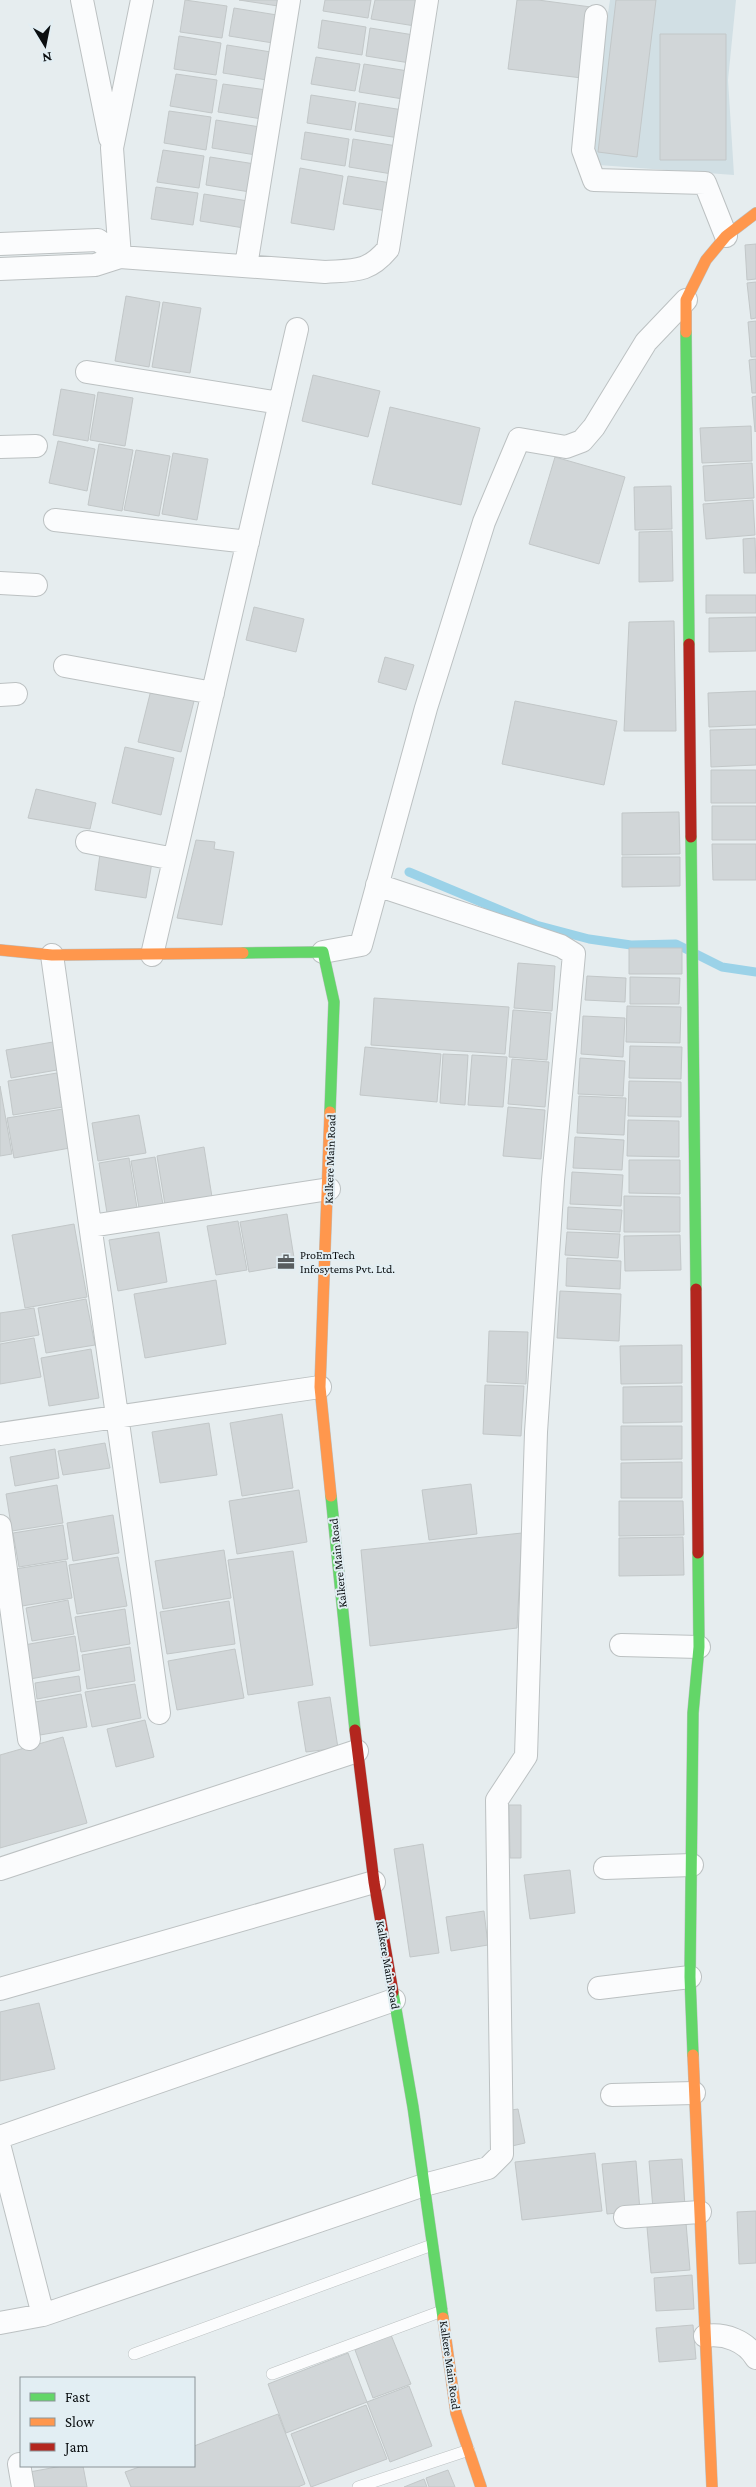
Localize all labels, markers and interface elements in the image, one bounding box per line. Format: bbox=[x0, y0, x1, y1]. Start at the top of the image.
north arrow bbox=[20, 20, 70, 70]
text: N bbox=[41, 49, 53, 67]
street label: Kalkere Main Road bbox=[321, 1113, 339, 1204]
place label: ProEmTech Infosytems Pvt. Ltd. bbox=[300, 1248, 395, 1276]
office icon: ProEmTech Infosytems Pvt. Ltd. bbox=[276, 1252, 296, 1272]
street label: Kalkere Main Road bbox=[326, 1517, 350, 1608]
street label: Kalkere Main Road bbox=[373, 1920, 403, 2011]
street label: Kalkere Main Road bbox=[437, 2320, 463, 2411]
legend bbox=[20, 2377, 195, 2467]
text: Fast bbox=[65, 2389, 91, 2405]
text: Slow bbox=[65, 2414, 95, 2430]
text: Jam bbox=[63, 2439, 88, 2456]

